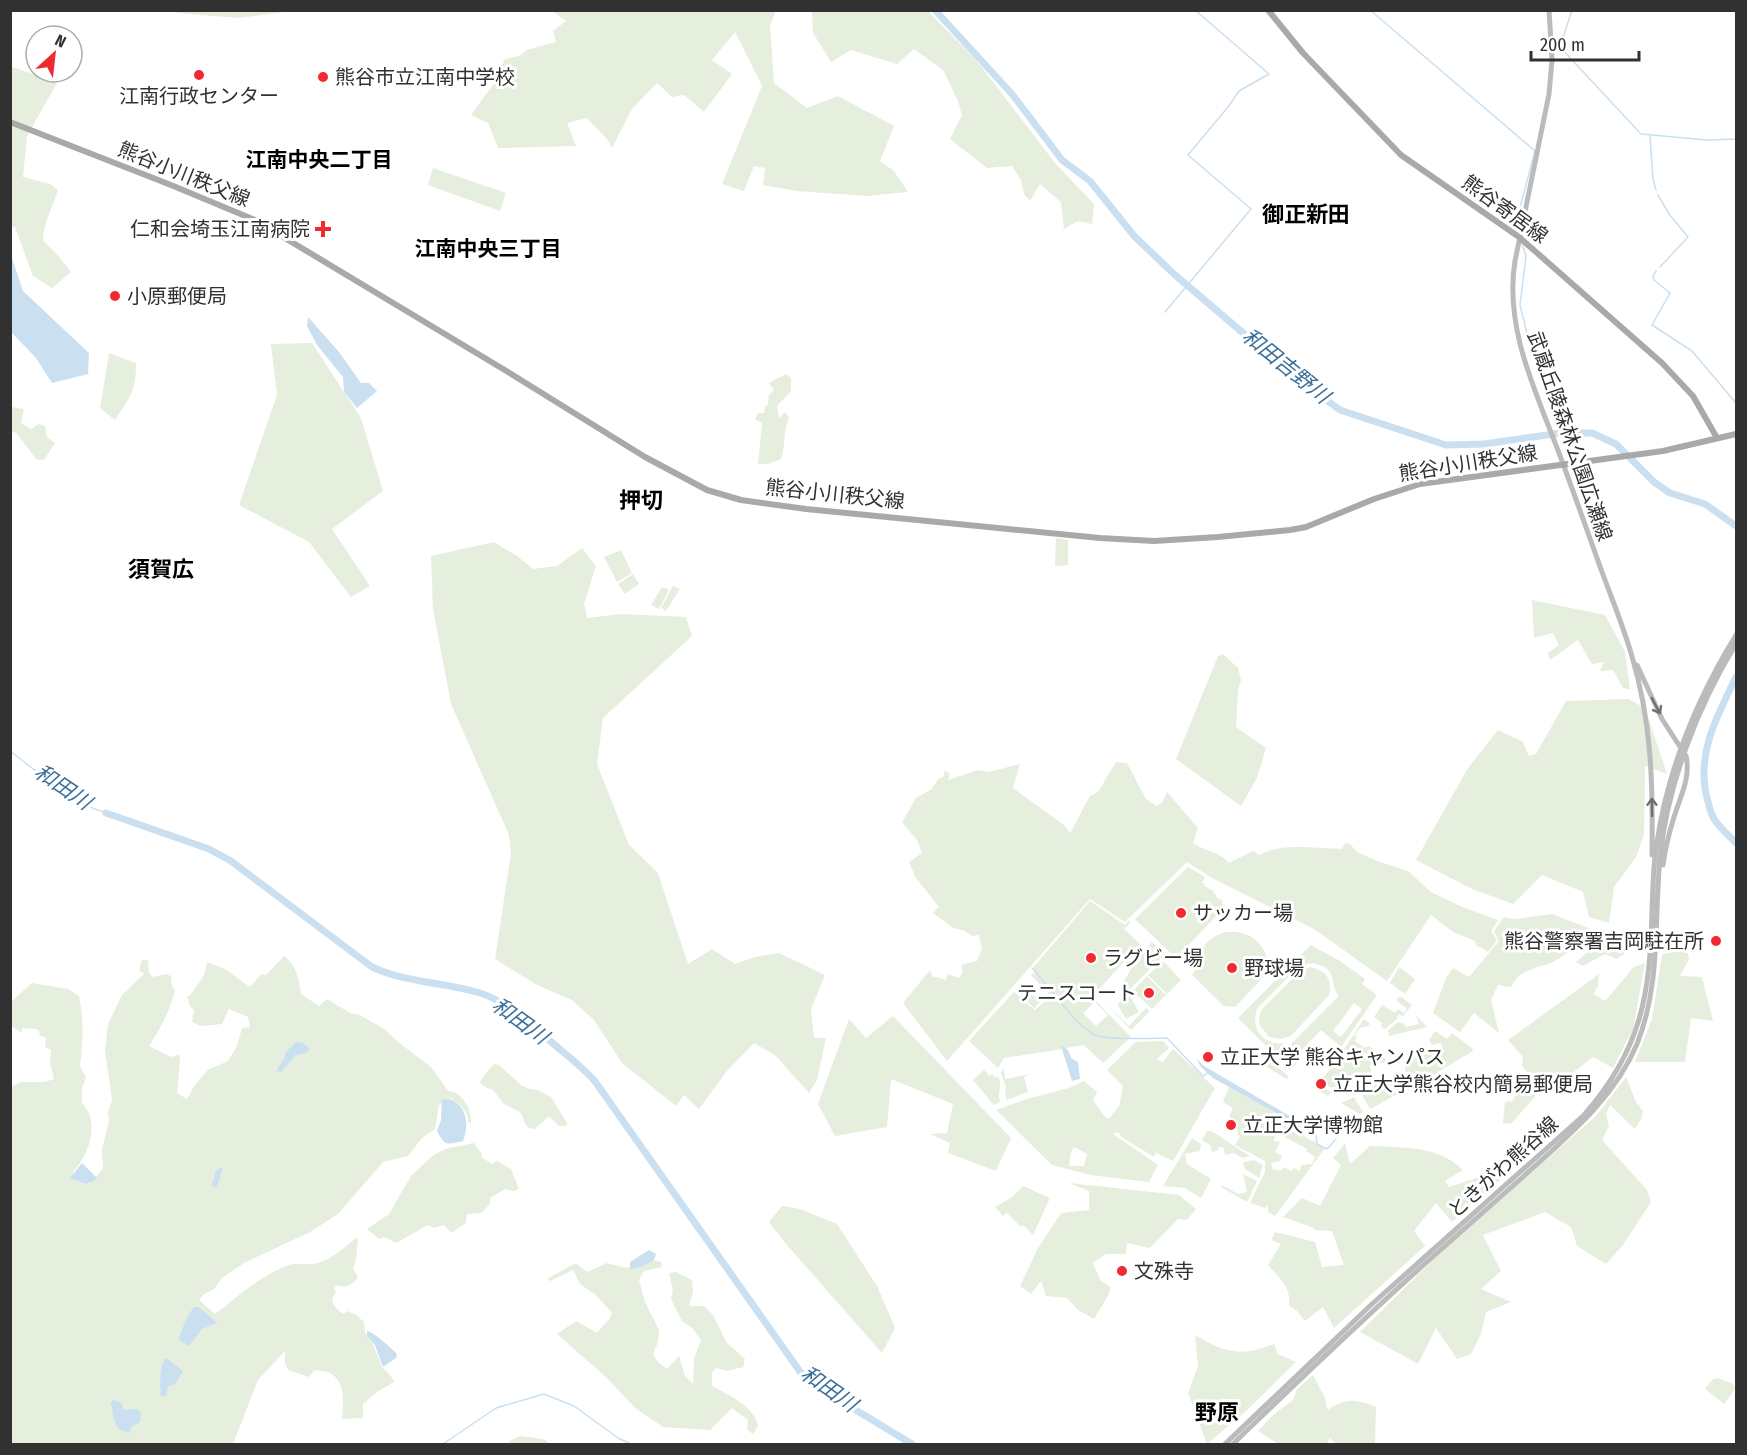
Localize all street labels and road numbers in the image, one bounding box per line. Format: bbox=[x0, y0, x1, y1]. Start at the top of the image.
street label: 熊谷小川秩父線 bbox=[115, 137, 253, 211]
street label: 熊谷寄居線 bbox=[1457, 170, 1553, 248]
street label: 武蔵丘陵森林公園広瀬線 bbox=[1523, 328, 1617, 544]
street label: 熊谷小川秩父線 bbox=[1397, 440, 1539, 486]
street label: 熊谷小川秩父線 bbox=[764, 475, 906, 513]
street label: ときがわ熊谷線 bbox=[1443, 1111, 1563, 1223]

